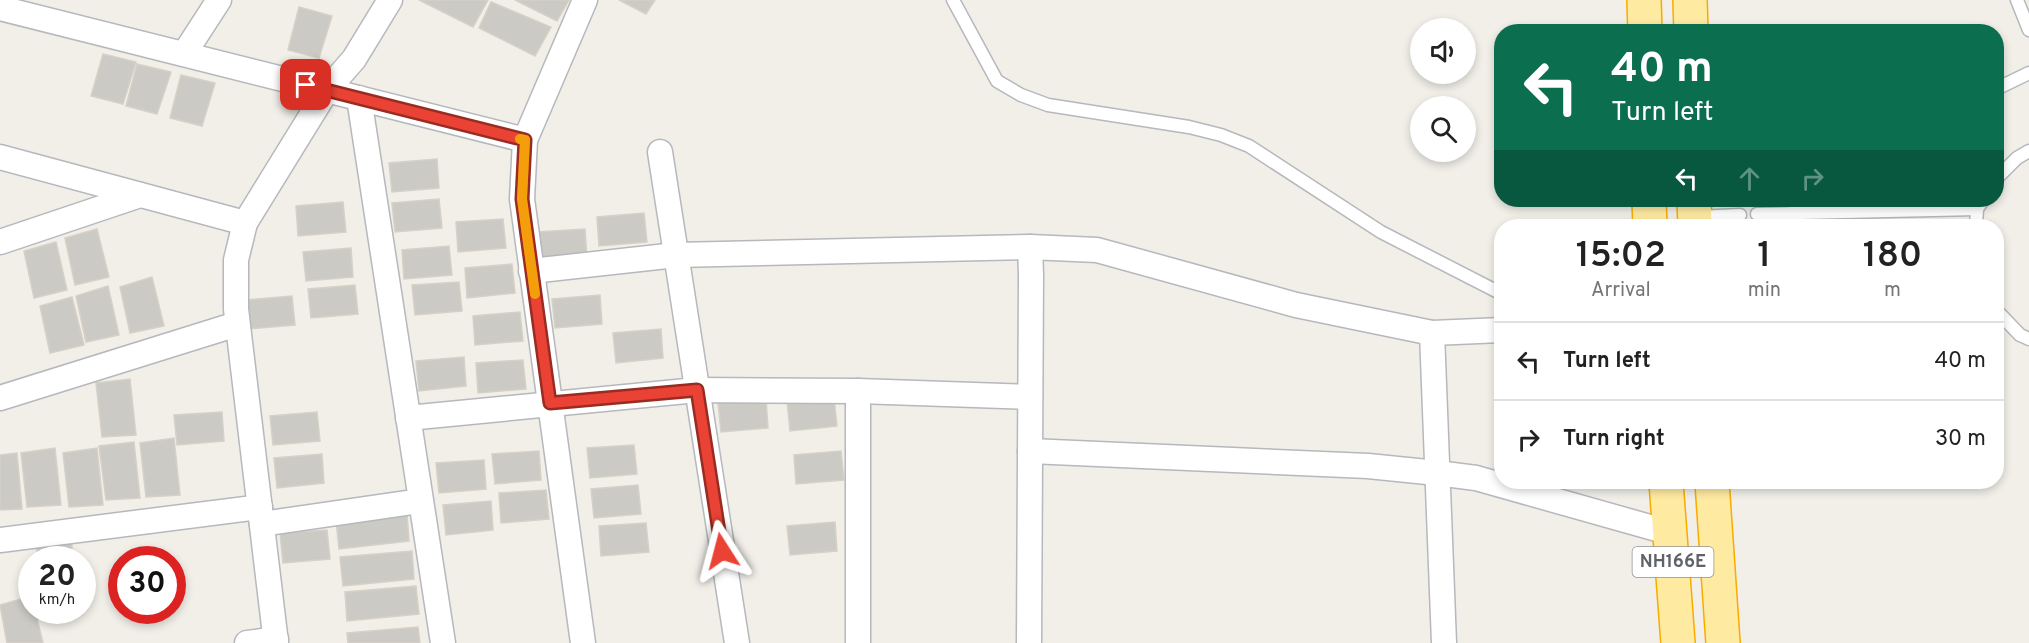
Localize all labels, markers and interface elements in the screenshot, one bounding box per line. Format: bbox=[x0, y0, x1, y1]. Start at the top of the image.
map controls bbox=[1410, 18, 1476, 162]
button: sound bbox=[1410, 18, 1476, 84]
text: 40 m bbox=[1611, 44, 1713, 97]
icon: left bbox=[1512, 48, 1590, 126]
pin bbox=[280, 59, 331, 110]
icon: arrive bbox=[289, 68, 322, 101]
button: search bbox=[1410, 96, 1476, 162]
text: Turn left bbox=[1611, 96, 1713, 130]
icon: left bbox=[1670, 162, 1703, 195]
icon: ahead bbox=[1733, 162, 1766, 195]
icon: right bbox=[1796, 162, 1829, 195]
text: 15:02 bbox=[1576, 234, 1666, 280]
text: 1 bbox=[1757, 234, 1771, 280]
text: 180 bbox=[1863, 234, 1922, 280]
text: Arrival bbox=[1591, 278, 1651, 304]
text: min bbox=[1748, 278, 1781, 304]
text: m bbox=[1884, 278, 1901, 304]
icon: left bbox=[1512, 345, 1545, 378]
text: Turn left bbox=[1563, 348, 1651, 375]
text: 40 m bbox=[1934, 348, 1986, 375]
icon: right bbox=[1512, 423, 1545, 456]
text: Turn right bbox=[1563, 426, 1665, 453]
text: 30 m bbox=[1935, 426, 1986, 453]
position arrow bbox=[690, 519, 754, 583]
speed limit sign: 30 bbox=[108, 546, 186, 624]
road number: NH166E bbox=[1632, 547, 1714, 577]
text: 20 bbox=[38, 559, 76, 596]
text: km/h bbox=[39, 591, 75, 610]

